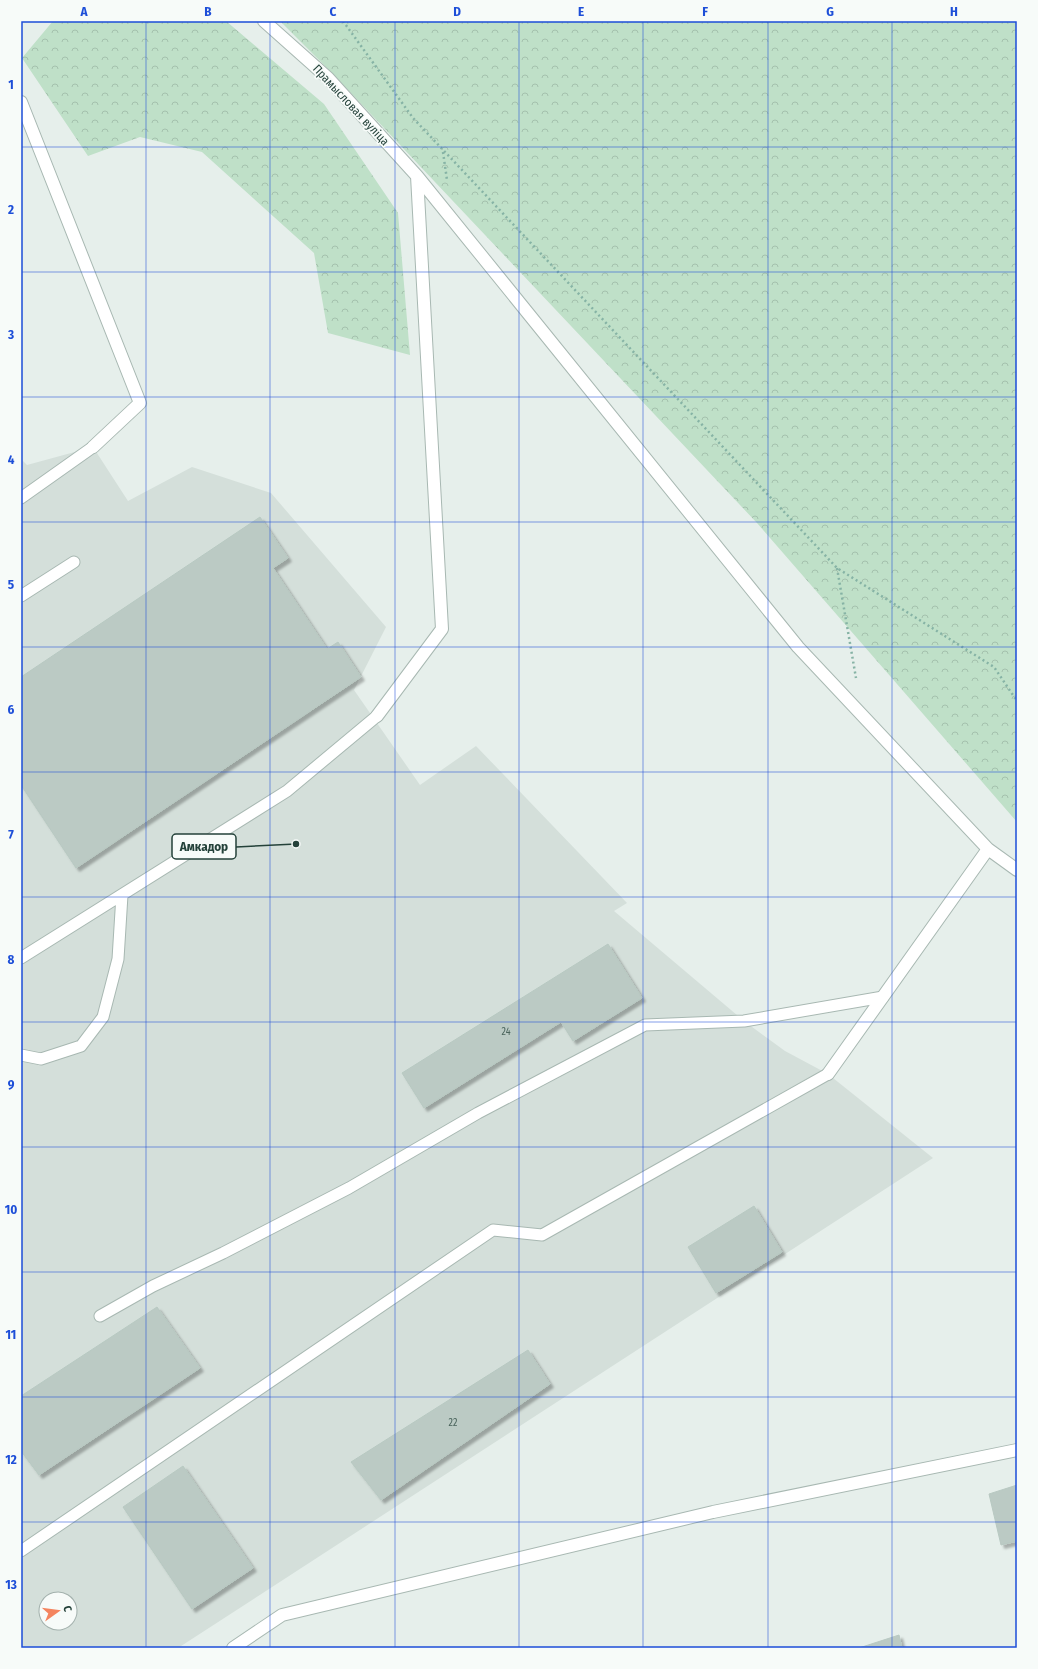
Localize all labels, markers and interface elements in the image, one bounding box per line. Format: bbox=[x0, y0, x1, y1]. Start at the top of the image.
text: A bbox=[79, 4, 88, 19]
text: B bbox=[204, 4, 212, 19]
text: C bbox=[330, 4, 337, 19]
text: D bbox=[453, 4, 461, 19]
text: E bbox=[578, 4, 584, 19]
text: F bbox=[702, 4, 708, 19]
text: G bbox=[826, 4, 834, 19]
text: H bbox=[950, 4, 958, 19]
street label: Прамысловая вуліца bbox=[310, 62, 392, 148]
text: 1 bbox=[8, 77, 14, 92]
text: 2 bbox=[7, 202, 14, 217]
text: 3 bbox=[7, 327, 14, 342]
text: 4 bbox=[8, 452, 15, 467]
text: 5 bbox=[8, 577, 14, 592]
text: 6 bbox=[8, 702, 15, 717]
text: 7 bbox=[8, 827, 14, 842]
callout: Амкадор bbox=[172, 834, 236, 859]
text: Амкадор bbox=[179, 839, 228, 854]
text: 8 bbox=[8, 952, 15, 967]
house number: 24 bbox=[501, 1026, 511, 1038]
text: 9 bbox=[8, 1077, 15, 1092]
text: 10 bbox=[5, 1202, 17, 1217]
text: 11 bbox=[6, 1327, 16, 1342]
house number: 22 bbox=[449, 1417, 458, 1429]
text: 12 bbox=[5, 1452, 17, 1467]
text: 13 bbox=[5, 1577, 17, 1592]
north arrow bbox=[38, 1591, 78, 1631]
text: С bbox=[60, 1604, 74, 1613]

